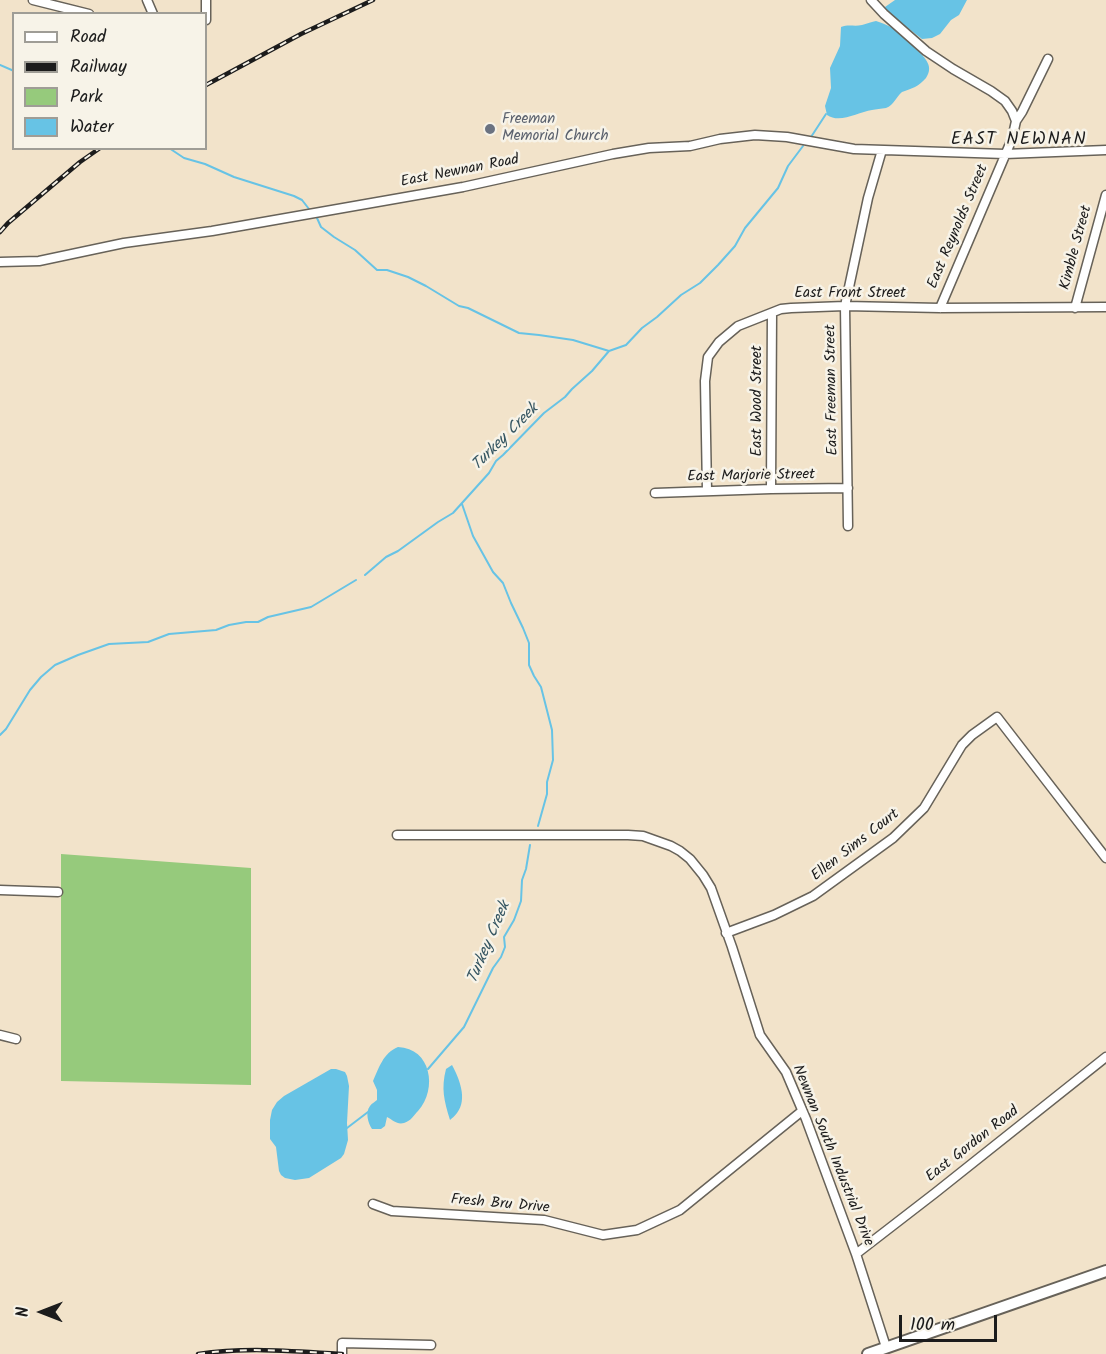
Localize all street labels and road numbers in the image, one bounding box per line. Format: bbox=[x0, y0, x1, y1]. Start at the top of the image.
street label: East Newnan Road bbox=[399, 152, 521, 192]
street label: East Reynolds Street bbox=[925, 162, 993, 292]
street label: Kimble Street bbox=[1057, 204, 1097, 292]
street label: East Front Street bbox=[794, 285, 906, 303]
street label: East Freeman Street bbox=[823, 324, 843, 456]
street label: East Wood Street bbox=[749, 346, 767, 456]
street label: East Marjorie Street bbox=[687, 467, 815, 487]
street label: Ellen Sims Court bbox=[808, 806, 904, 886]
street label: Newnan South Industrial Drive bbox=[787, 1063, 877, 1249]
street label: East Gordon Road bbox=[923, 1103, 1023, 1187]
street label: Fresh Bru Drive bbox=[450, 1192, 550, 1218]

